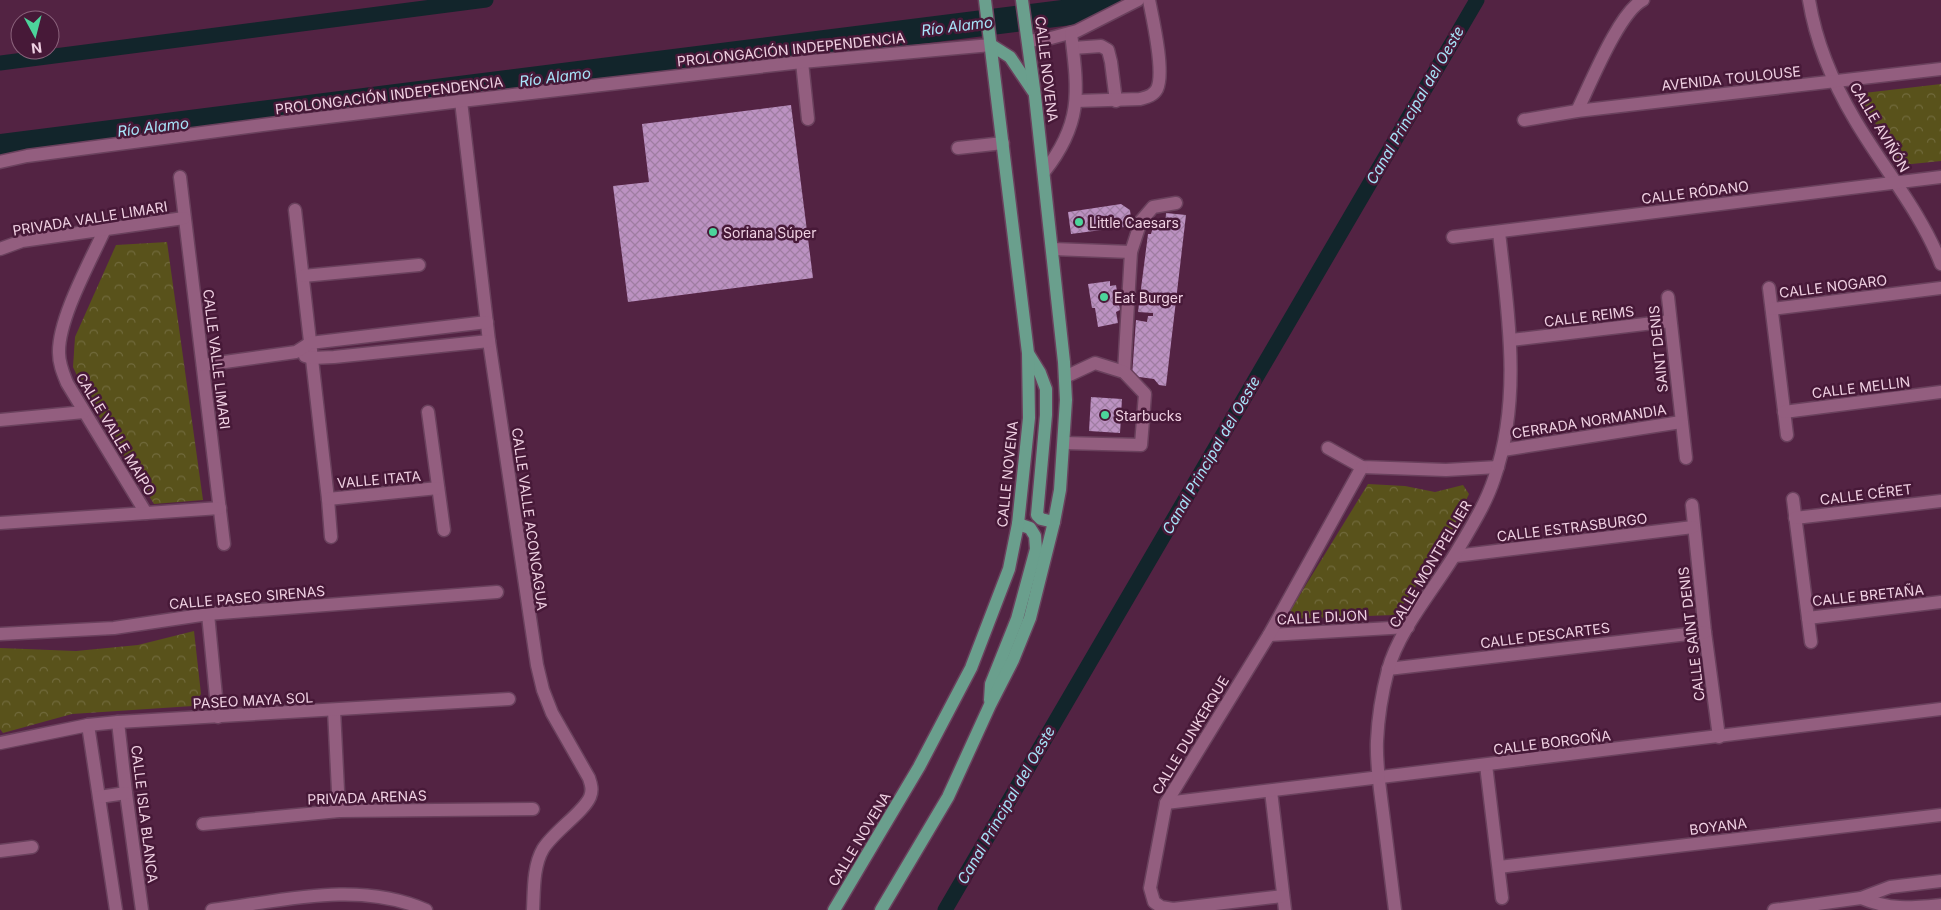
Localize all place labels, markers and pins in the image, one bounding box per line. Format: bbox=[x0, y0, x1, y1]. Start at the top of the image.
place label: Little Caesars bbox=[1089, 214, 1179, 231]
marker: Little Caesars bbox=[1073, 216, 1085, 228]
place label: Soriana Súper bbox=[723, 224, 816, 241]
marker: Soriana Súper bbox=[707, 226, 719, 238]
place label: Eat Burger bbox=[1114, 289, 1183, 306]
marker: Eat Burger bbox=[1098, 291, 1110, 303]
place label: Starbucks bbox=[1115, 407, 1182, 424]
marker: Starbucks bbox=[1099, 409, 1111, 421]

